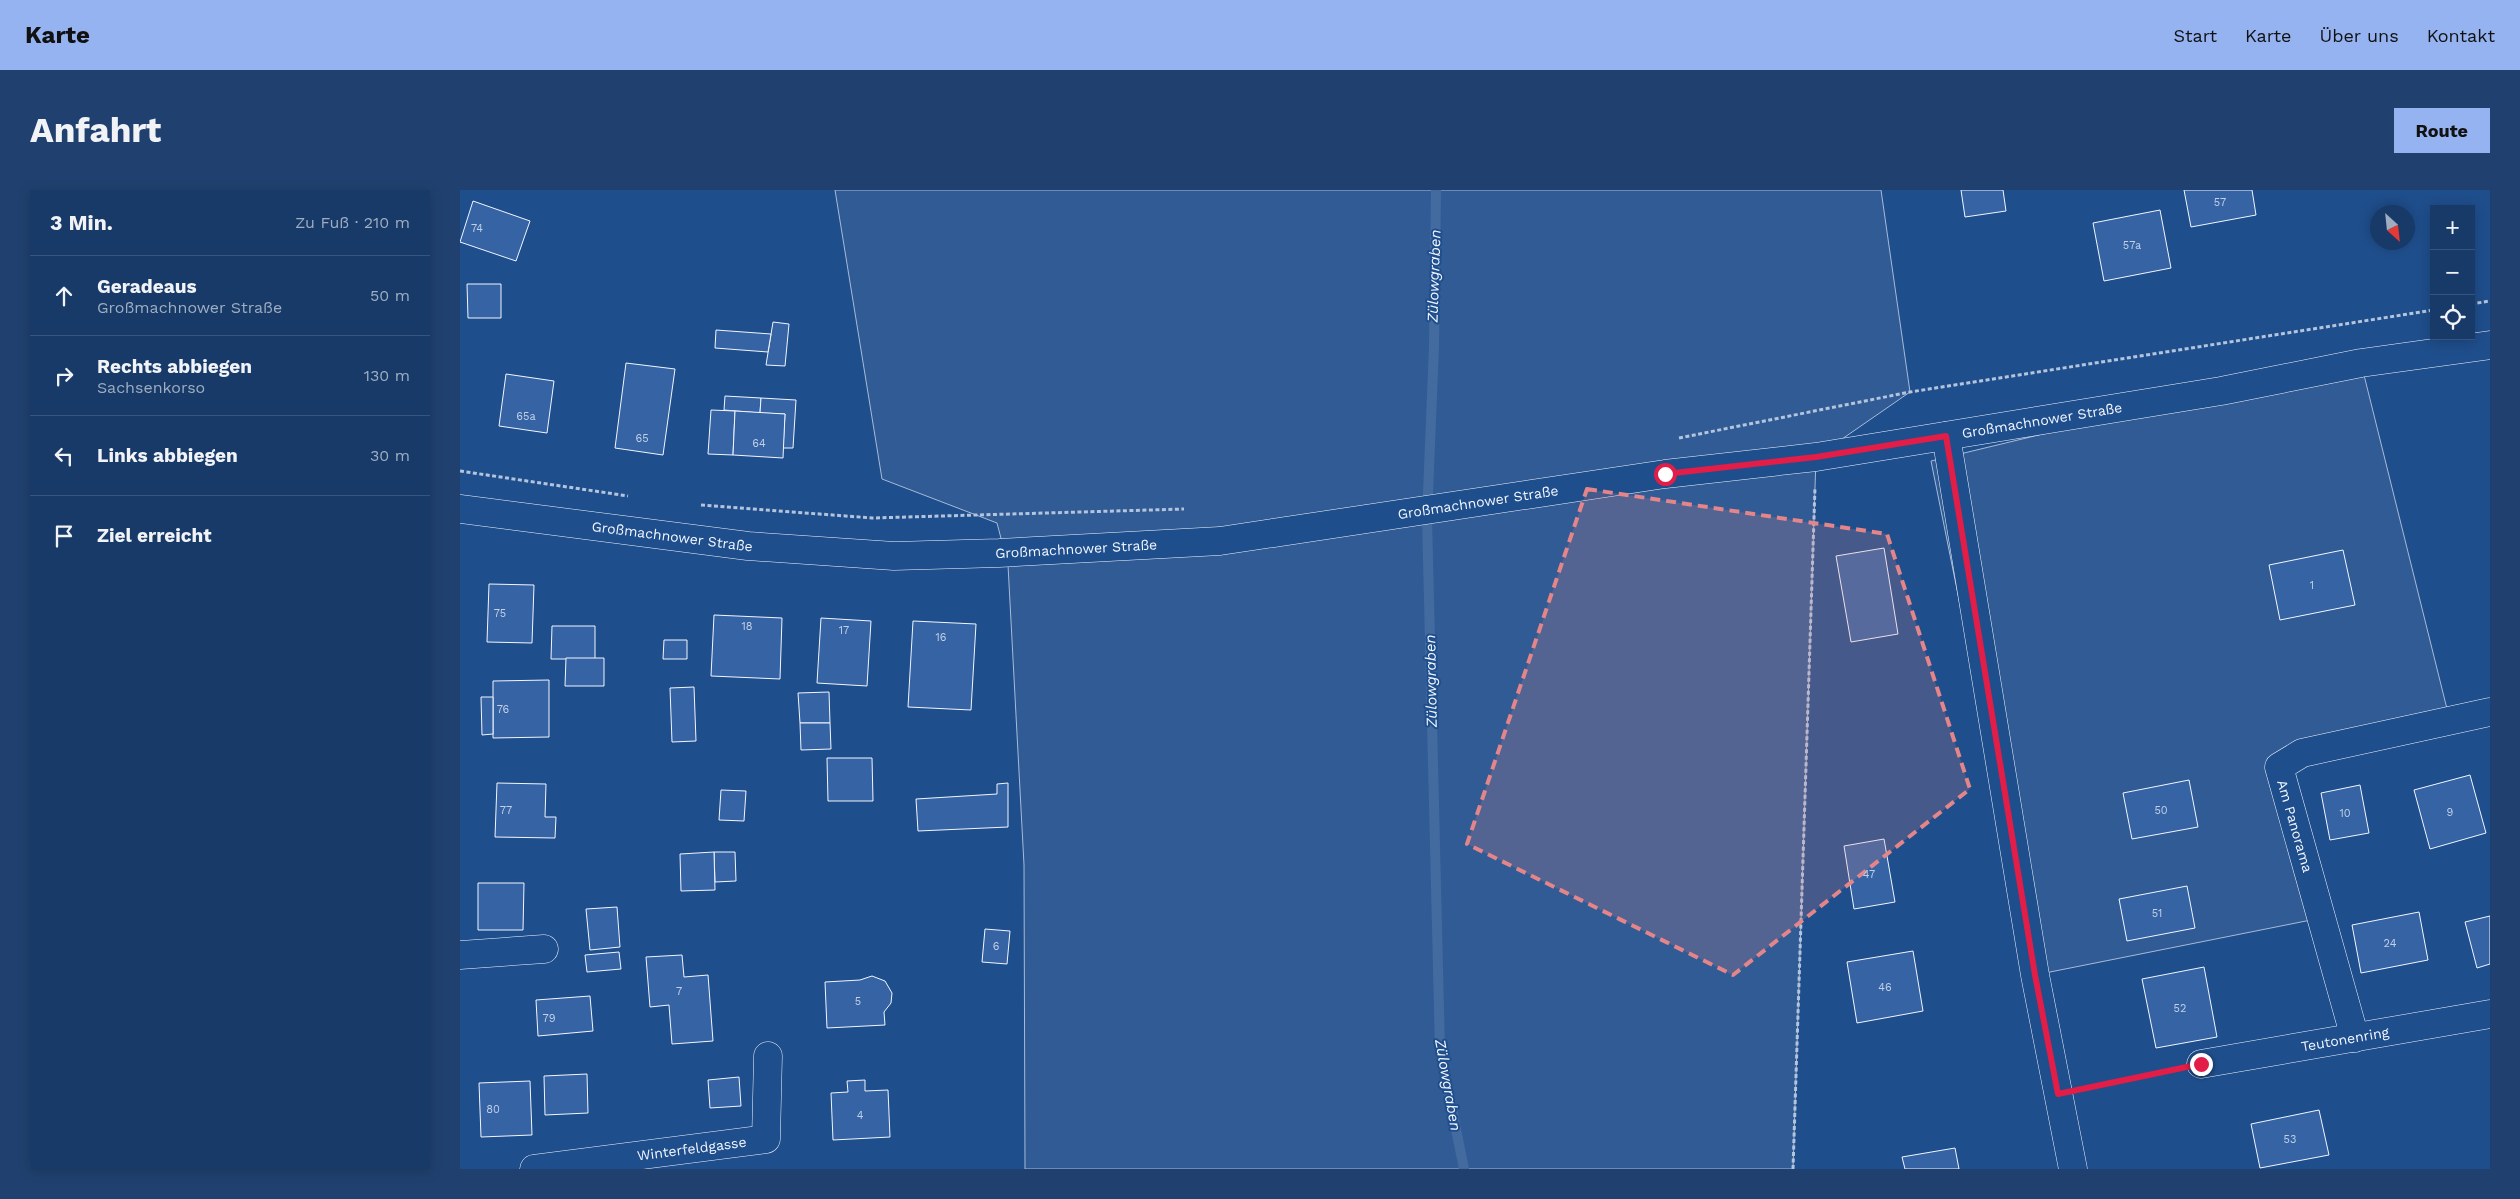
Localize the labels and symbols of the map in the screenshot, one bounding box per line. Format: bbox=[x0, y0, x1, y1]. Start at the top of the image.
house number: 57 bbox=[2214, 196, 2226, 209]
north arrow bbox=[2370, 205, 2415, 250]
house number: 74 bbox=[471, 222, 483, 235]
water label: Zülowgraben bbox=[1423, 229, 1445, 324]
house number: 57a bbox=[2123, 239, 2141, 252]
street label: Großmachnower Straße bbox=[1961, 399, 2123, 441]
house number: 65a bbox=[516, 410, 536, 423]
house number: 65 bbox=[635, 432, 649, 445]
house number: 64 bbox=[752, 437, 766, 450]
route start bbox=[1654, 463, 1677, 486]
street label: Großmachnower Straße bbox=[1397, 482, 1559, 522]
street label: Großmachnower Straße bbox=[591, 518, 753, 554]
street label: Großmachnower Straße bbox=[995, 536, 1158, 561]
house number: 1 bbox=[2310, 579, 2314, 592]
house number: 75 bbox=[494, 607, 506, 620]
house number: 18 bbox=[741, 620, 753, 633]
house number: 17 bbox=[839, 624, 849, 637]
house number: 16 bbox=[936, 631, 947, 644]
water label: Zülowgraben bbox=[1421, 634, 1441, 729]
house number: 76 bbox=[497, 703, 510, 716]
street label: Am Panorama bbox=[2274, 778, 2316, 874]
house number: 77 bbox=[500, 804, 512, 817]
house number: 50 bbox=[2154, 804, 2168, 817]
house number: 9 bbox=[2447, 806, 2454, 819]
house number: 10 bbox=[2339, 807, 2351, 820]
house number: 47 bbox=[1863, 868, 1875, 881]
house number: 51 bbox=[2152, 907, 2162, 920]
house number: 24 bbox=[2384, 937, 2397, 950]
house number: 6 bbox=[993, 940, 1000, 953]
house number: 46 bbox=[1878, 981, 1892, 994]
house number: 7 bbox=[676, 985, 682, 998]
house number: 5 bbox=[855, 995, 861, 1008]
house number: 52 bbox=[2174, 1002, 2186, 1015]
house number: 79 bbox=[543, 1012, 556, 1025]
street label: Teutonenring bbox=[2300, 1024, 2391, 1055]
water label: Zülowgraben bbox=[1431, 1037, 1465, 1132]
route end bbox=[2190, 1053, 2213, 1076]
house number: 80 bbox=[486, 1103, 500, 1116]
house number: 4 bbox=[857, 1109, 864, 1122]
house number: 53 bbox=[2284, 1133, 2296, 1146]
street label: Winterfeldgasse bbox=[636, 1134, 747, 1164]

